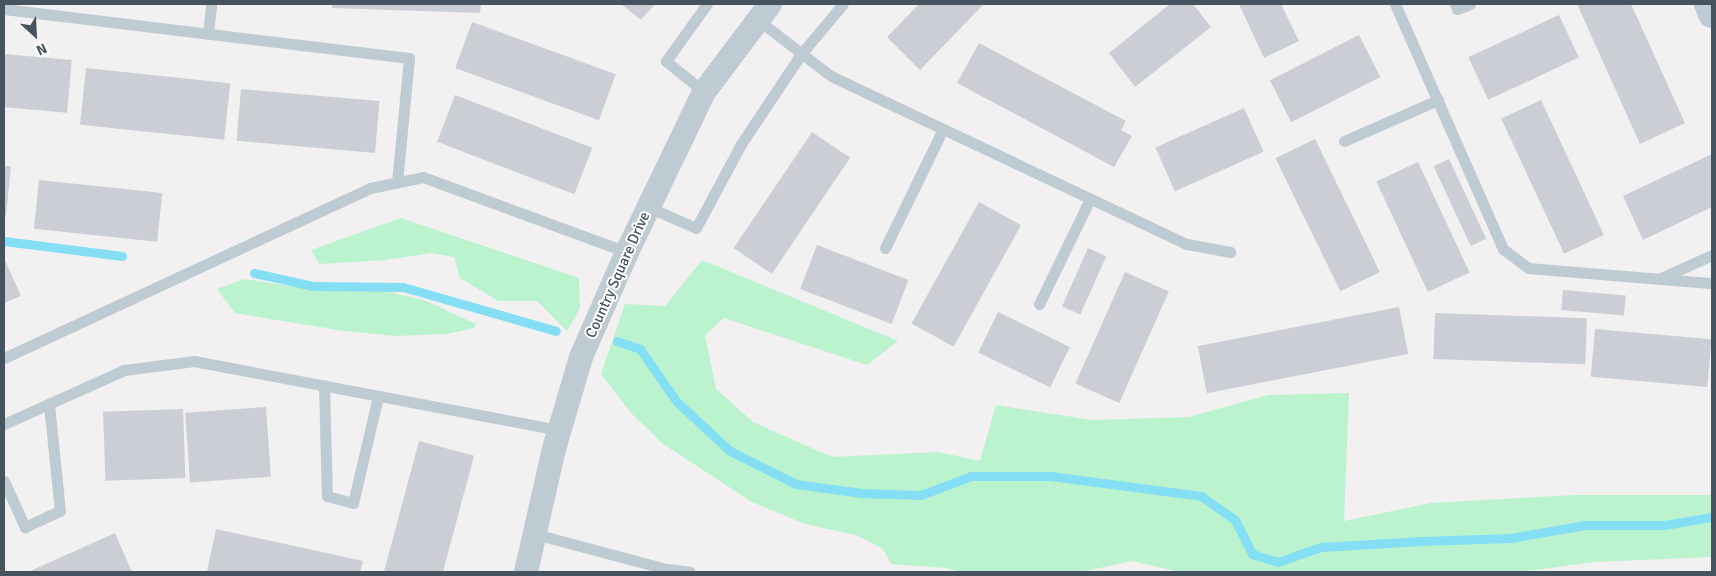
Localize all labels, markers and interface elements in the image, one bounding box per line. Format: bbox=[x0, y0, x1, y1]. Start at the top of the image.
north arrow bbox=[10, 10, 60, 60]
text: N bbox=[34, 39, 50, 59]
street label: Country Square Drive bbox=[582, 209, 654, 341]

